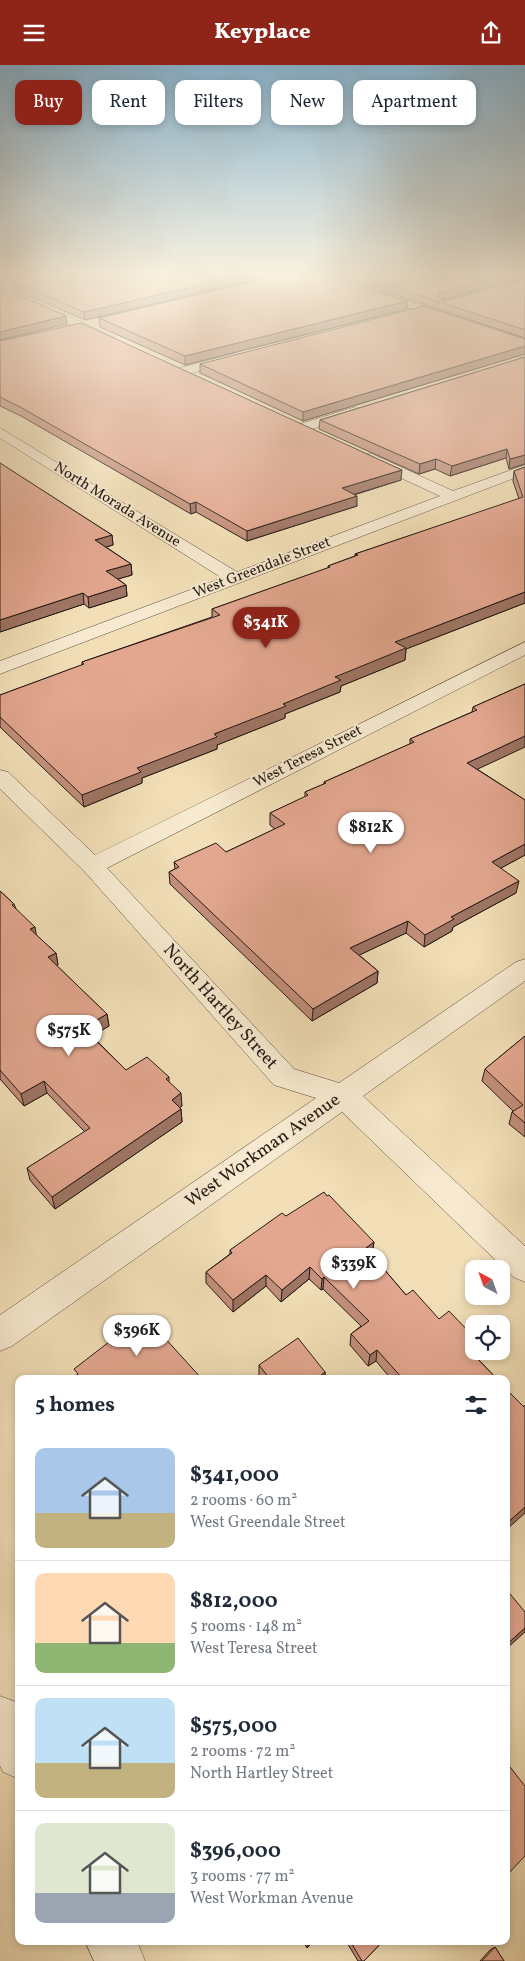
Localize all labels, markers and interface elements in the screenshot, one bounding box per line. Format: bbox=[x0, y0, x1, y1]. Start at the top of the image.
text: Keyplace bbox=[214, 17, 311, 48]
icon: menu bbox=[20, 19, 48, 47]
icon: share bbox=[477, 19, 505, 47]
chip: Buy bbox=[15, 80, 82, 125]
chip: Rent bbox=[92, 80, 165, 125]
chip: Filters bbox=[175, 80, 261, 125]
chip: New bbox=[271, 80, 343, 125]
chip: Apartment bbox=[353, 80, 476, 125]
street label: North Morada Avenue bbox=[50, 457, 184, 553]
street label: West Greendale Street bbox=[190, 532, 334, 604]
pin: $341K bbox=[231, 607, 301, 649]
text: $341K bbox=[244, 612, 288, 634]
street label: West Teresa Street bbox=[250, 720, 366, 794]
pin: $812K bbox=[336, 811, 406, 854]
text: $812K bbox=[349, 817, 393, 839]
street label: North Hartley Street bbox=[157, 939, 283, 1075]
pin: $575K bbox=[34, 1015, 104, 1057]
text: $575K bbox=[47, 1020, 91, 1042]
street label: West Workman Avenue bbox=[181, 1088, 345, 1214]
pin: $339K bbox=[319, 1247, 389, 1290]
text: $339K bbox=[331, 1253, 377, 1275]
north arrow bbox=[465, 1260, 510, 1305]
map controls bbox=[465, 1260, 510, 1360]
pin: $396K bbox=[102, 1315, 172, 1357]
button: locate bbox=[465, 1315, 510, 1360]
text: $396K bbox=[114, 1320, 160, 1342]
text: 5 homes bbox=[35, 1391, 115, 1420]
icon: filters bbox=[462, 1391, 490, 1419]
text: $341,000 bbox=[190, 1461, 279, 1490]
icon: home bbox=[75, 1468, 135, 1528]
text: 2 rooms · 60 m² bbox=[190, 1490, 297, 1512]
text: West Greendale Street bbox=[190, 1512, 346, 1534]
text: $812,000 bbox=[190, 1587, 278, 1616]
icon: home bbox=[75, 1593, 135, 1653]
text: 5 rooms · 148 m² bbox=[190, 1616, 302, 1638]
text: West Teresa Street bbox=[190, 1638, 318, 1660]
text: $575,000 bbox=[190, 1712, 277, 1741]
icon: home bbox=[75, 1718, 135, 1778]
text: 2 rooms · 72 m² bbox=[190, 1741, 295, 1763]
text: North Hartley Street bbox=[190, 1763, 333, 1785]
text: $396,000 bbox=[190, 1837, 281, 1866]
icon: home bbox=[75, 1843, 135, 1903]
text: 3 rooms · 77 m² bbox=[190, 1866, 294, 1888]
text: West Workman Avenue bbox=[190, 1888, 353, 1910]

